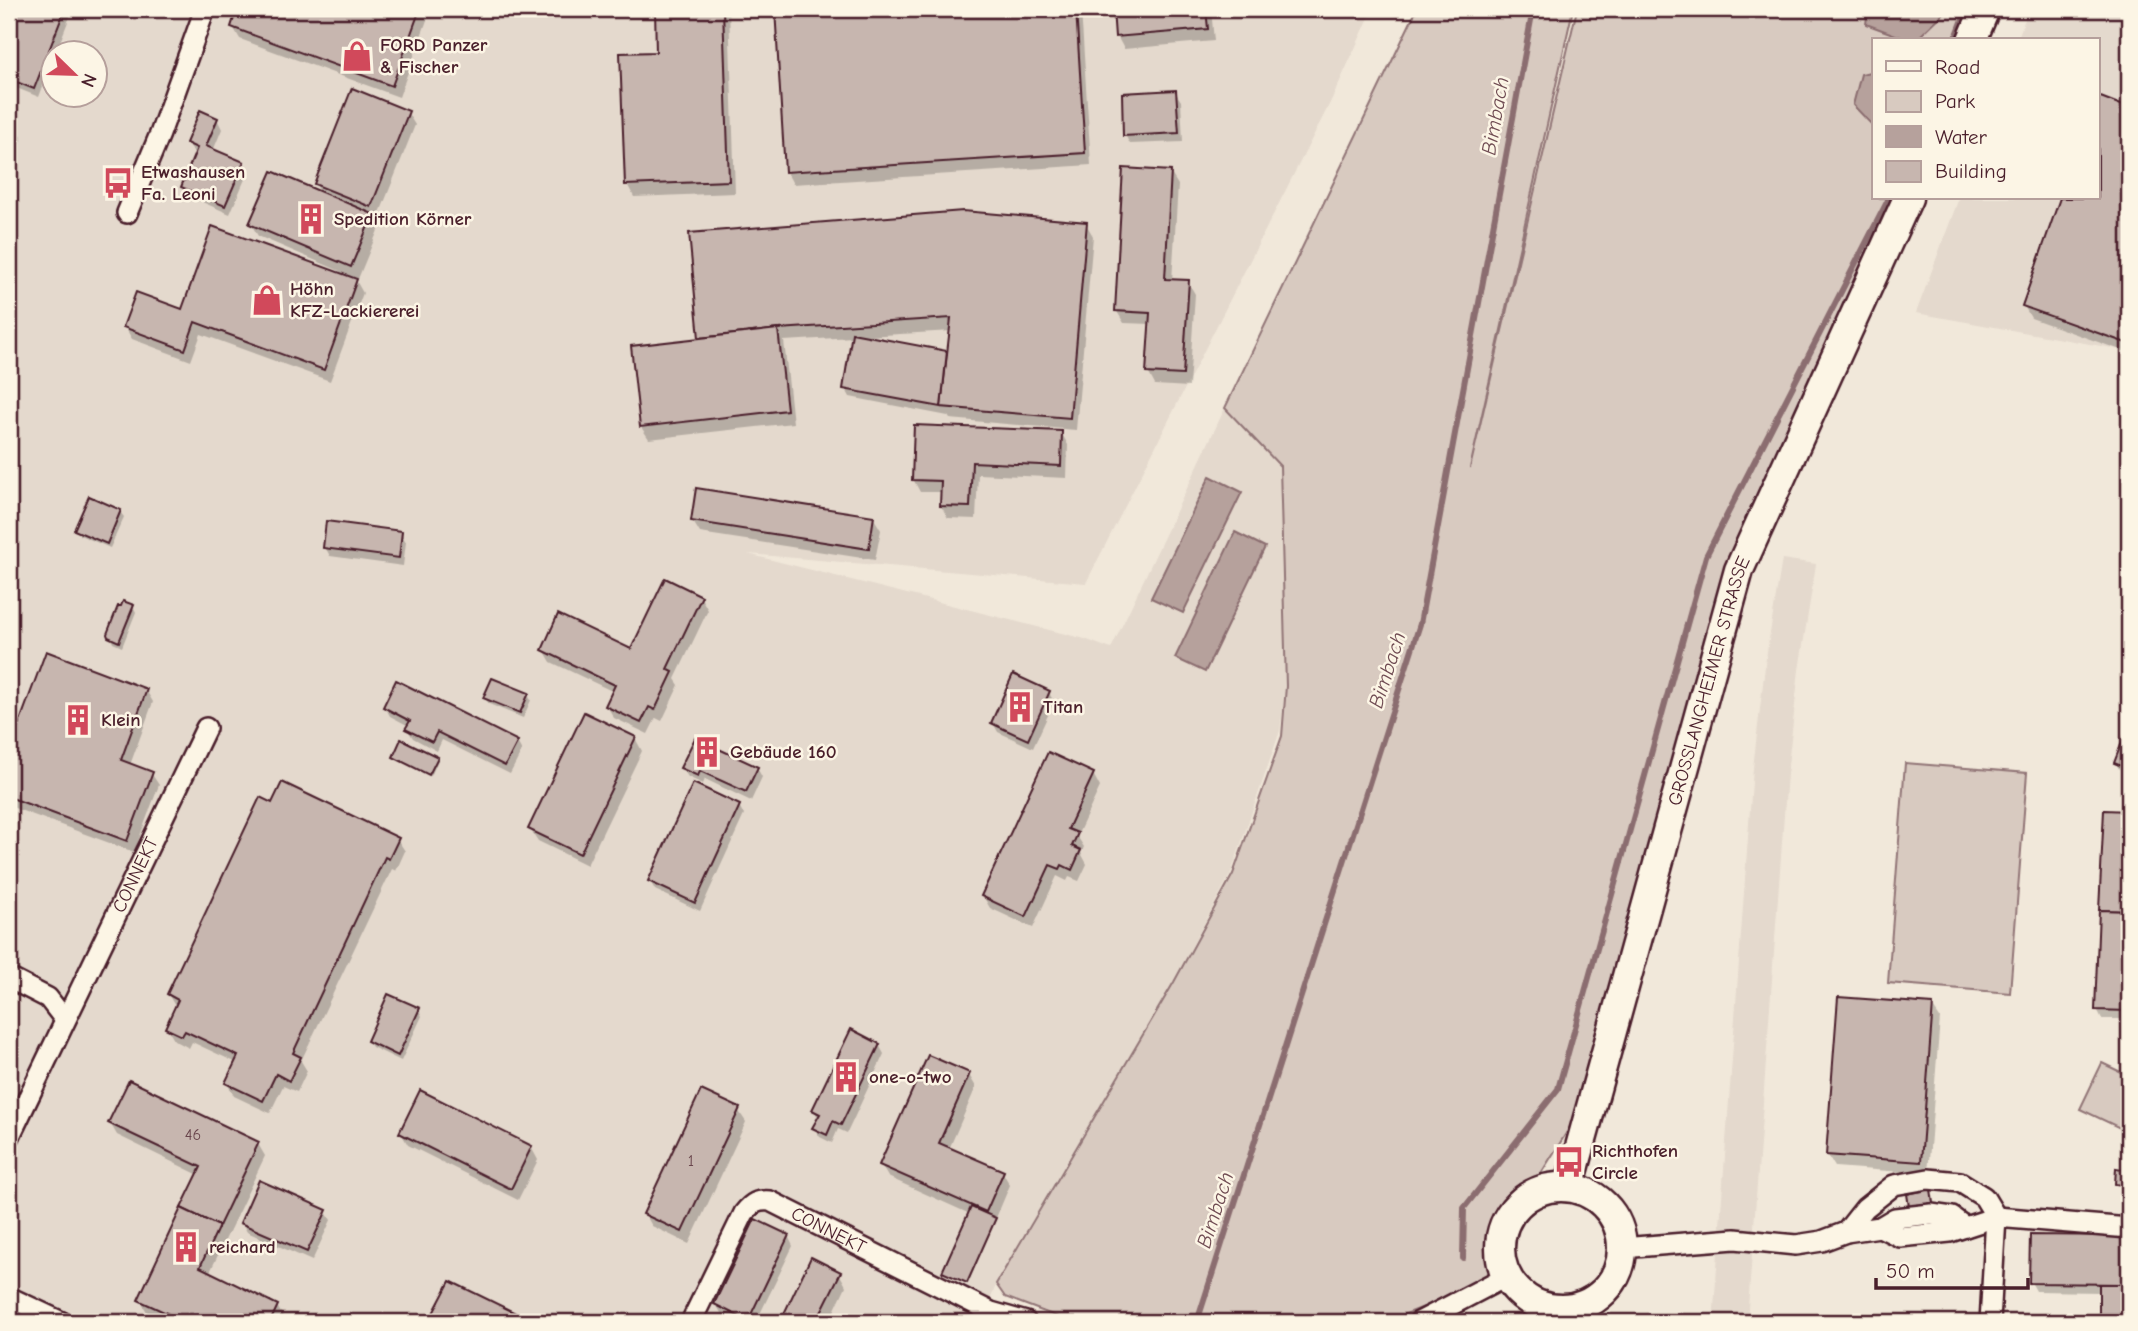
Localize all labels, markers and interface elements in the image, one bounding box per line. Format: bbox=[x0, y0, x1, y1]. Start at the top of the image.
place label: FORD Panzer & Fischer bbox=[380, 34, 488, 78]
north arrow bbox=[38, 38, 108, 108]
legend bbox=[1872, 38, 2100, 200]
shop icon: FORD Panzer & Fischer bbox=[340, 39, 374, 73]
text: Road bbox=[1935, 55, 1980, 79]
text: N bbox=[76, 70, 101, 90]
water label: Bimbach bbox=[1476, 75, 1514, 157]
text: Park bbox=[1935, 89, 1975, 113]
text: Water bbox=[1935, 125, 1988, 149]
text: Building bbox=[1935, 159, 2007, 183]
place label: Etwashausen Fa. Leoni bbox=[141, 161, 245, 205]
bus stop icon: Etwashausen Fa. Leoni bbox=[101, 166, 135, 200]
building icon: Spedition Körner bbox=[294, 202, 328, 236]
place label: Spedition Körner bbox=[334, 208, 472, 230]
place label: Höhn KFZ-Lackiererei bbox=[290, 278, 419, 322]
shop icon: Höhn KFZ-Lackiererei bbox=[250, 283, 284, 317]
street label: GROSSLANGHEIMER STRASSE bbox=[1664, 553, 1755, 808]
water label: Bimbach bbox=[1363, 629, 1411, 711]
building icon: Titan bbox=[1003, 690, 1037, 724]
place label: Titan bbox=[1043, 696, 1083, 718]
building icon: Klein bbox=[61, 703, 95, 737]
place label: Klein bbox=[101, 709, 140, 731]
building icon: Gebäude 160 bbox=[690, 735, 724, 769]
place label: Gebäude 160 bbox=[730, 741, 837, 763]
street label: CONNEKT bbox=[108, 833, 163, 916]
building icon: one-o-two bbox=[829, 1060, 863, 1094]
place label: one-o-two bbox=[869, 1066, 952, 1088]
house number: 46 bbox=[185, 1126, 201, 1144]
place label: Richthofen Circle bbox=[1592, 1140, 1678, 1184]
bus stop icon: Richthofen Circle bbox=[1552, 1145, 1586, 1179]
house number: 1 bbox=[688, 1152, 694, 1170]
water label: Bimbach bbox=[1191, 1169, 1239, 1251]
street label: CONNEKT bbox=[787, 1202, 870, 1258]
building icon: reichard bbox=[169, 1230, 203, 1264]
place label: reichard bbox=[209, 1236, 276, 1258]
scale bar bbox=[1876, 1247, 2028, 1291]
text: 50 m bbox=[1886, 1259, 1935, 1283]

